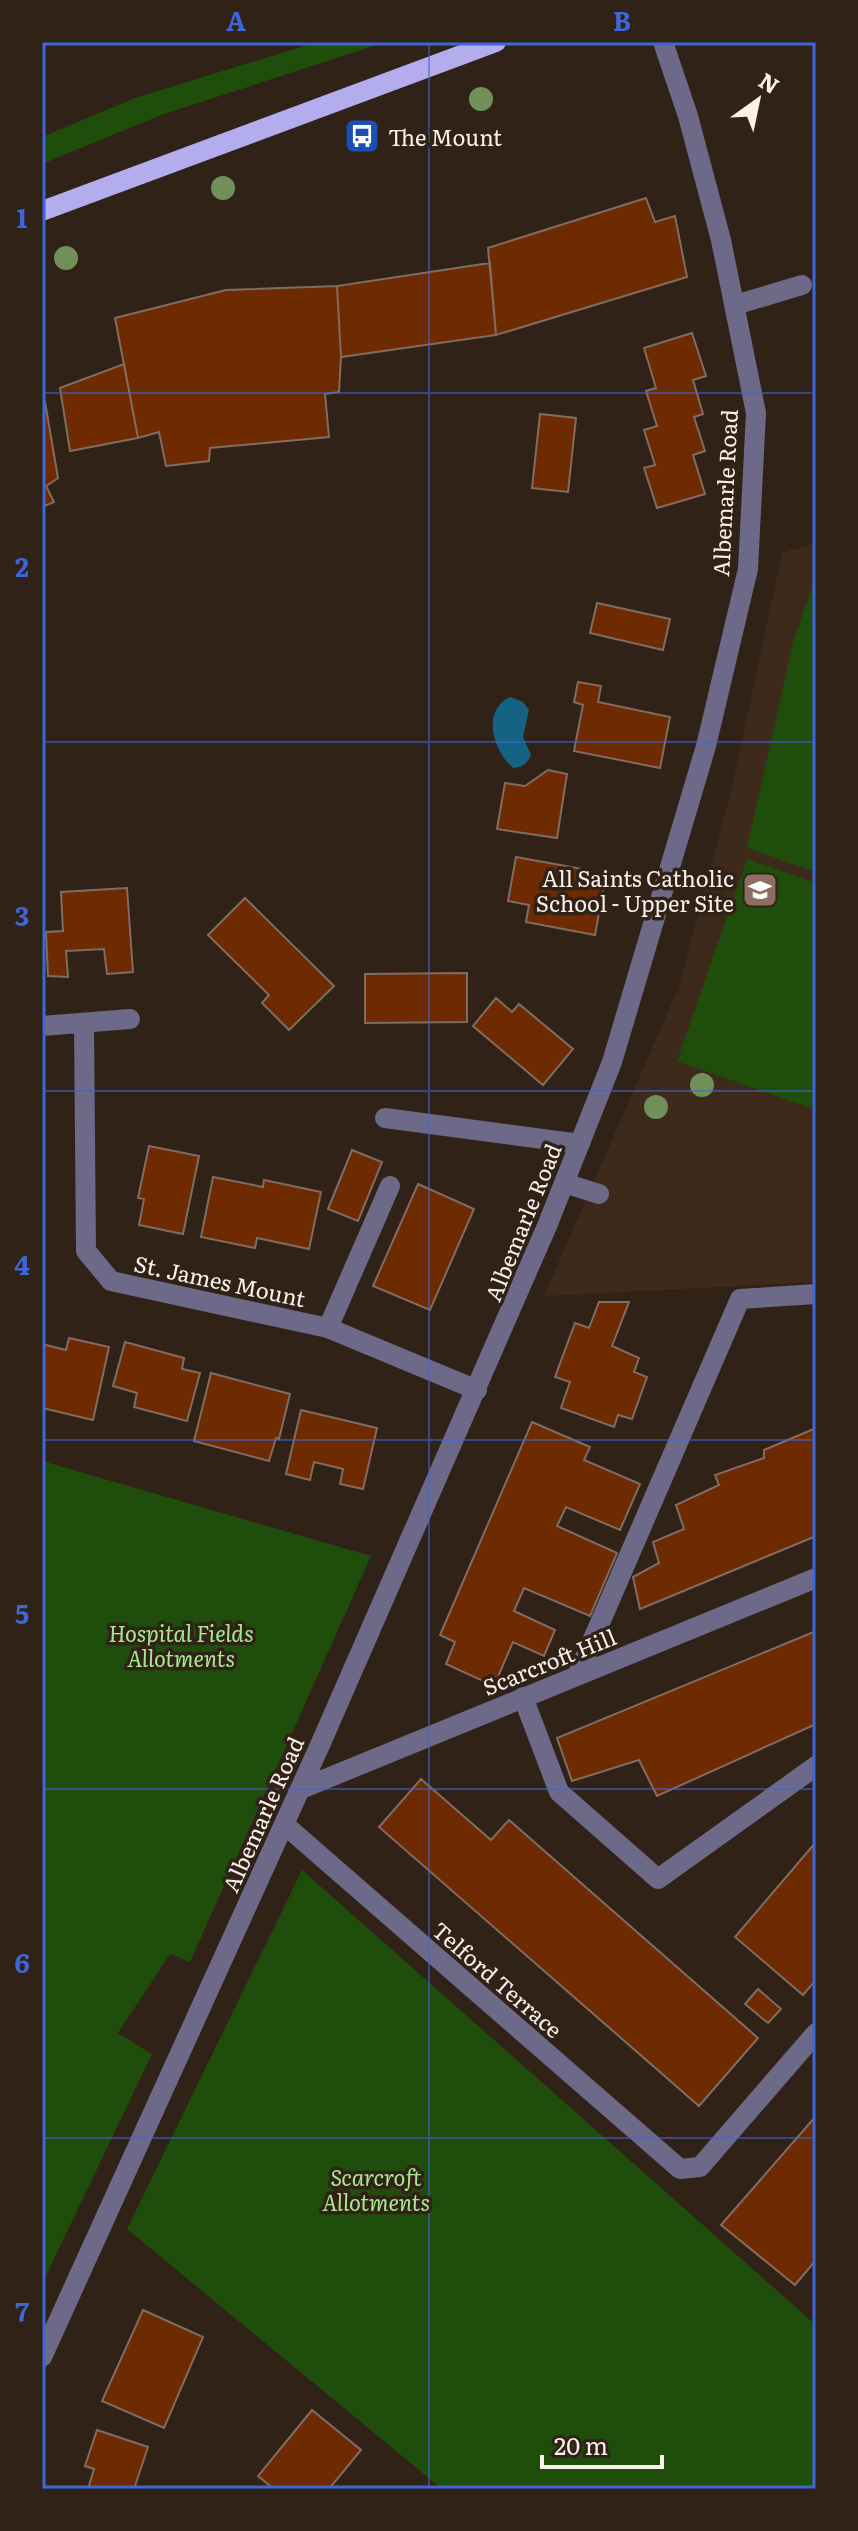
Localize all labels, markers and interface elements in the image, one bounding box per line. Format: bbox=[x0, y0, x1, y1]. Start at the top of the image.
text: A bbox=[226, 0, 246, 39]
text: B bbox=[613, 0, 631, 39]
north arrow bbox=[718, 60, 798, 140]
text: N bbox=[753, 63, 786, 101]
bus stop icon: The Mount bbox=[343, 117, 381, 155]
place label: The Mount bbox=[388, 120, 502, 153]
text: 1 bbox=[17, 197, 28, 236]
street label: Albemarle Road bbox=[703, 409, 745, 577]
text: 2 bbox=[15, 546, 29, 585]
place label: All Saints Catholic School - Upper Site bbox=[536, 861, 734, 919]
school or university icon: All Saints Catholic School - Upper Site bbox=[741, 871, 779, 909]
text: 3 bbox=[15, 895, 29, 934]
street label: Albemarle Road bbox=[475, 1138, 569, 1306]
text: 4 bbox=[14, 1244, 30, 1283]
street label: St. James Mount bbox=[131, 1246, 309, 1314]
text: 5 bbox=[15, 1593, 29, 1632]
park label: Hospital Fields Allotments bbox=[108, 1616, 254, 1674]
street label: Scarcroft Hill bbox=[477, 1619, 621, 1703]
street label: Albemarle Road bbox=[213, 1731, 311, 1897]
street label: Telford Terrace bbox=[426, 1913, 570, 2045]
text: 6 bbox=[14, 1942, 30, 1981]
park label: Scarcroft Allotments bbox=[322, 2160, 430, 2218]
text: 7 bbox=[15, 2291, 29, 2330]
scale bar bbox=[542, 2419, 662, 2469]
text: 20 m bbox=[554, 2427, 608, 2462]

